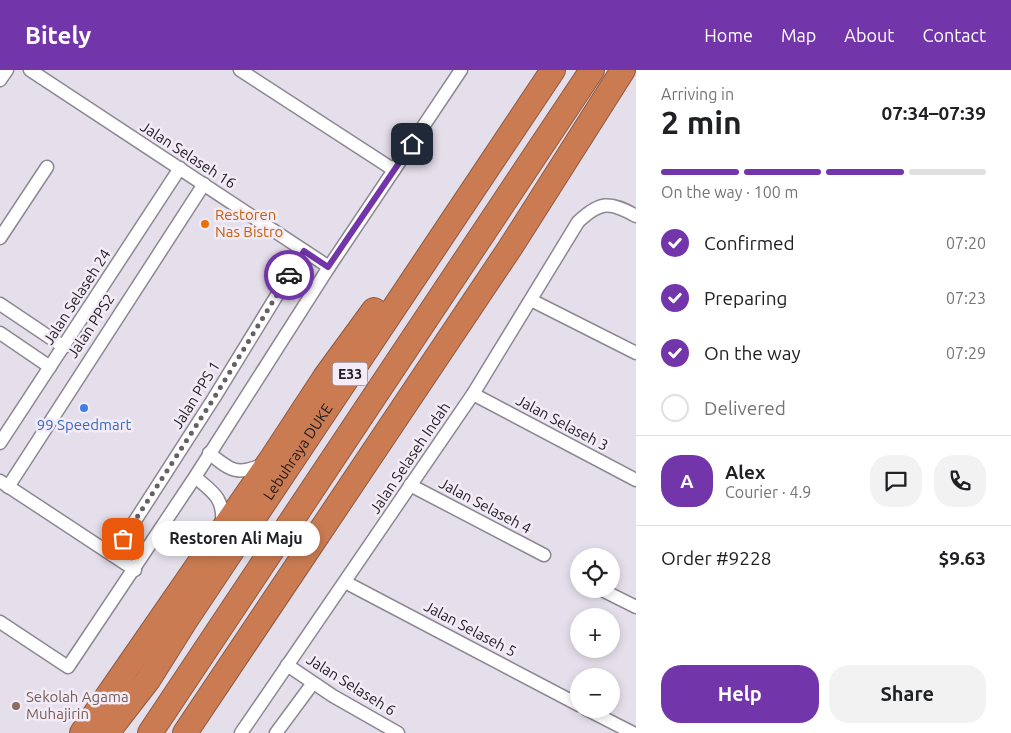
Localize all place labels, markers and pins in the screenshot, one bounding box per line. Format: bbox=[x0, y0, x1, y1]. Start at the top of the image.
pin bbox=[391, 123, 433, 165]
place label: Restoren Nas Bistro bbox=[215, 206, 283, 240]
marker: Restoren Nas Bistro bbox=[199, 218, 211, 230]
marker: 99 Speedmart bbox=[78, 402, 90, 414]
place label: 99 Speedmart bbox=[37, 416, 131, 433]
pin bbox=[102, 518, 144, 560]
callout: Restoren Ali Maju bbox=[153, 522, 320, 556]
place label: Sekolah Agama Muhajirin bbox=[26, 688, 129, 722]
marker: Sekolah Agama Muhajirin bbox=[10, 700, 22, 712]

